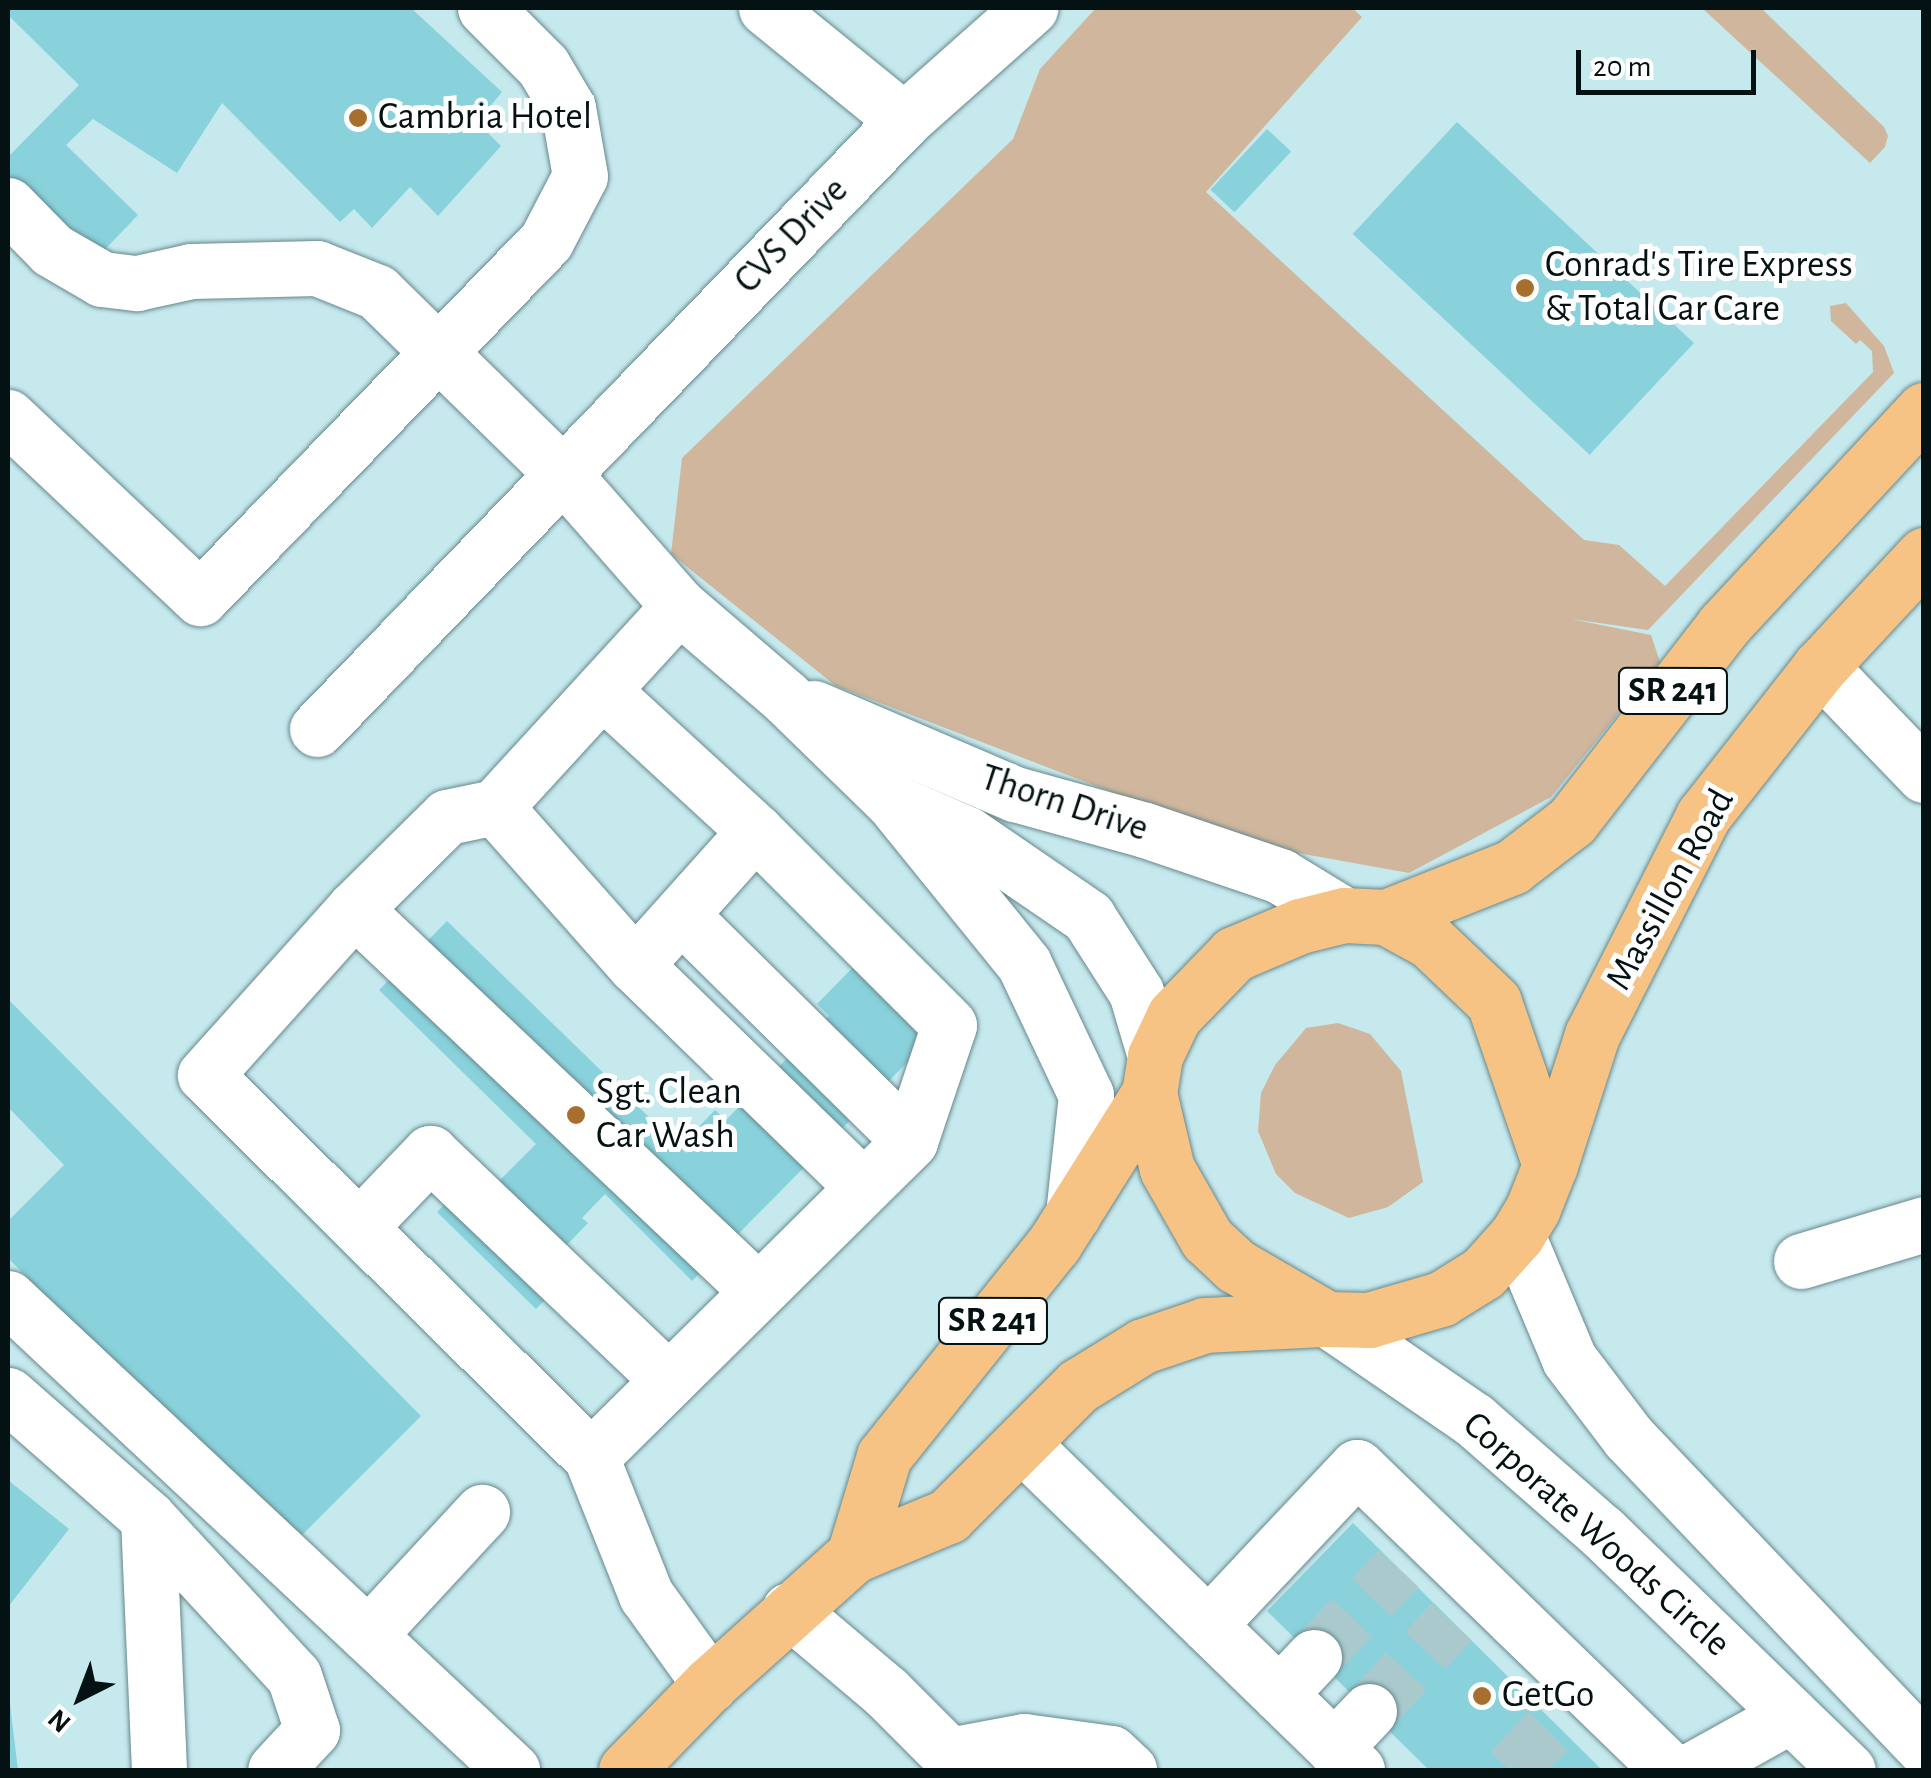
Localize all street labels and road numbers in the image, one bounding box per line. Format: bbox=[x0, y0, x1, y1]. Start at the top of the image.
street label: CVS Drive bbox=[726, 168, 858, 304]
road number: SR 241 bbox=[1616, 661, 1730, 721]
street label: Thorn Drive bbox=[974, 756, 1154, 852]
street label: Massillon Road bbox=[1597, 781, 1745, 999]
road number: SR 241 bbox=[936, 1291, 1050, 1351]
street label: Corporate Woods Circle bbox=[1453, 1403, 1739, 1667]

